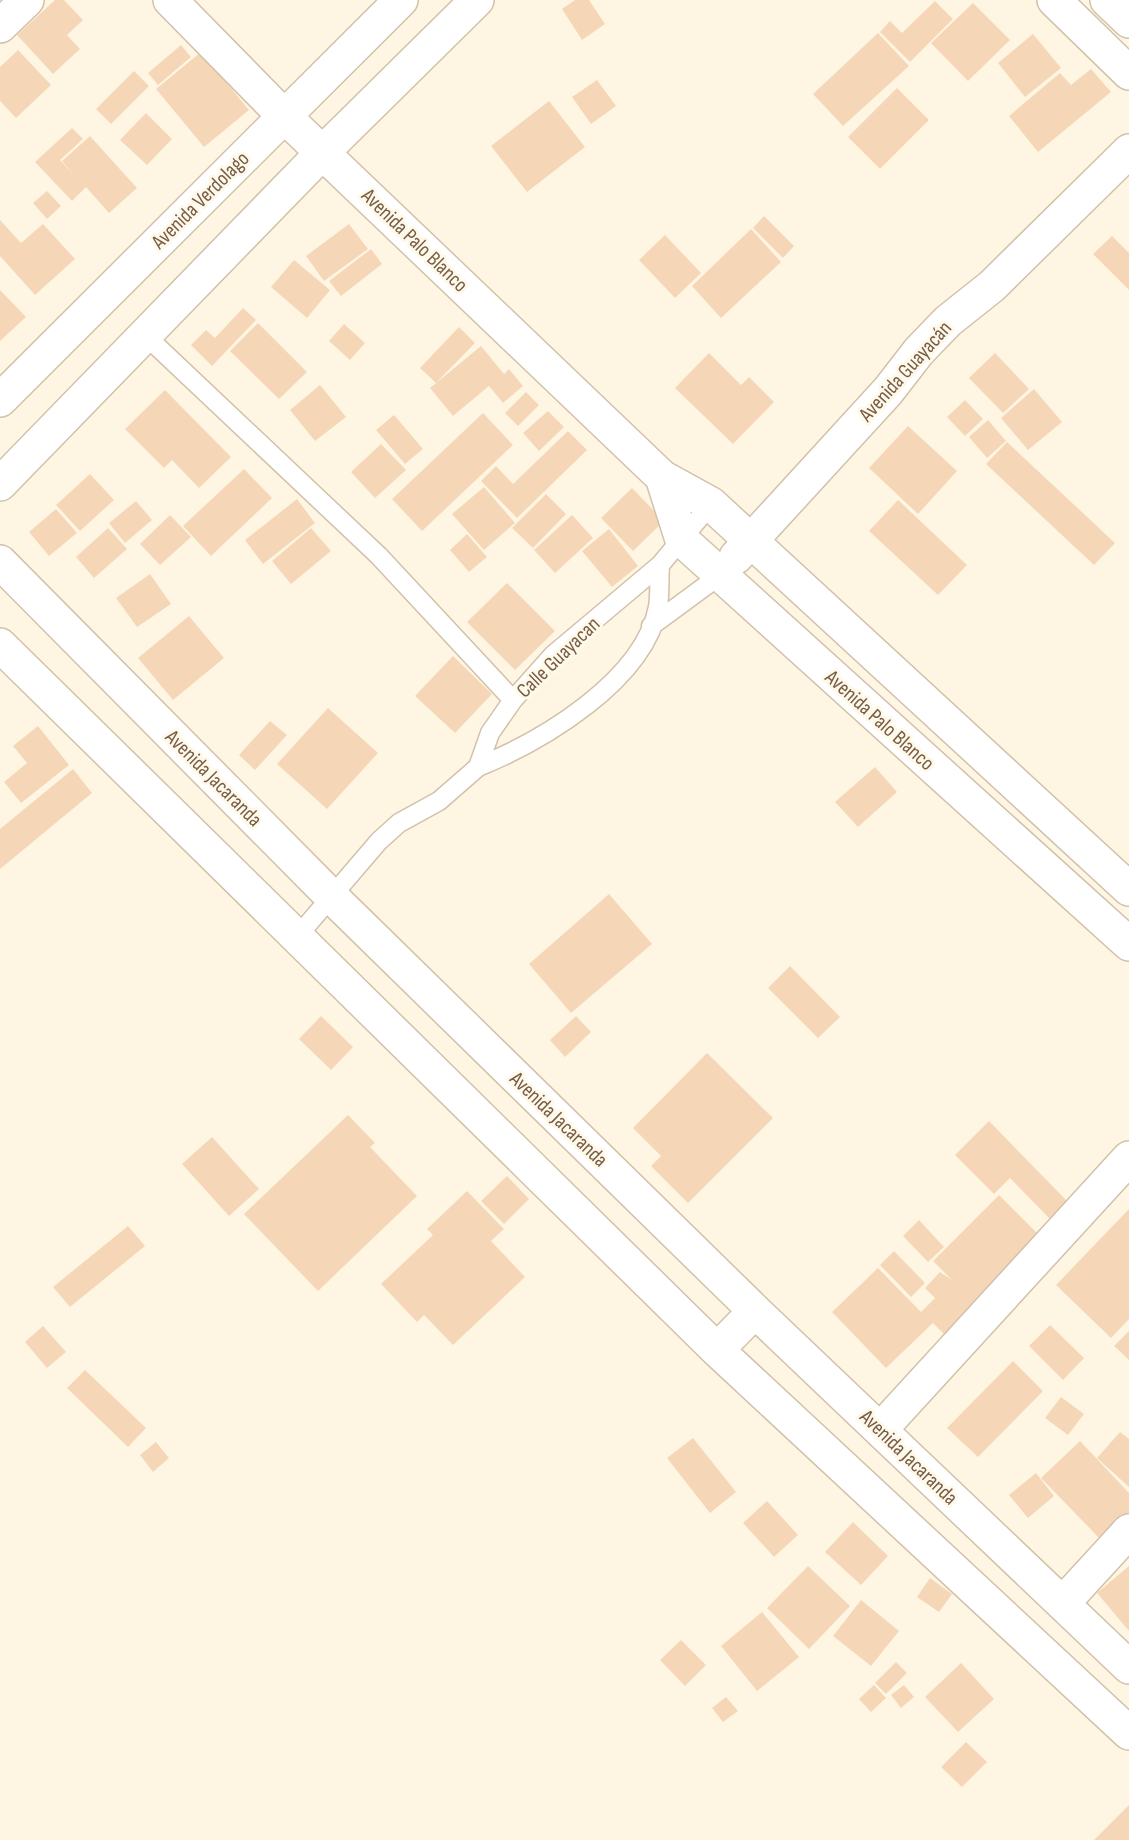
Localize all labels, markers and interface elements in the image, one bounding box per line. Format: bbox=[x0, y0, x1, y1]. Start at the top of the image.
street label: Avenida Verdolago bbox=[146, 146, 254, 255]
street label: Avenida Palo Blanco bbox=[356, 183, 473, 297]
street label: Avenida Guayacán bbox=[853, 316, 957, 427]
street label: Calle Guayacan bbox=[512, 612, 605, 703]
street label: Avenida Palo Blanco bbox=[819, 664, 939, 776]
street label: Avenida Jacaranda bbox=[159, 724, 267, 832]
street label: Avenida Jacaranda bbox=[504, 1066, 613, 1172]
street label: Avenida Jacaranda bbox=[854, 1404, 963, 1510]

